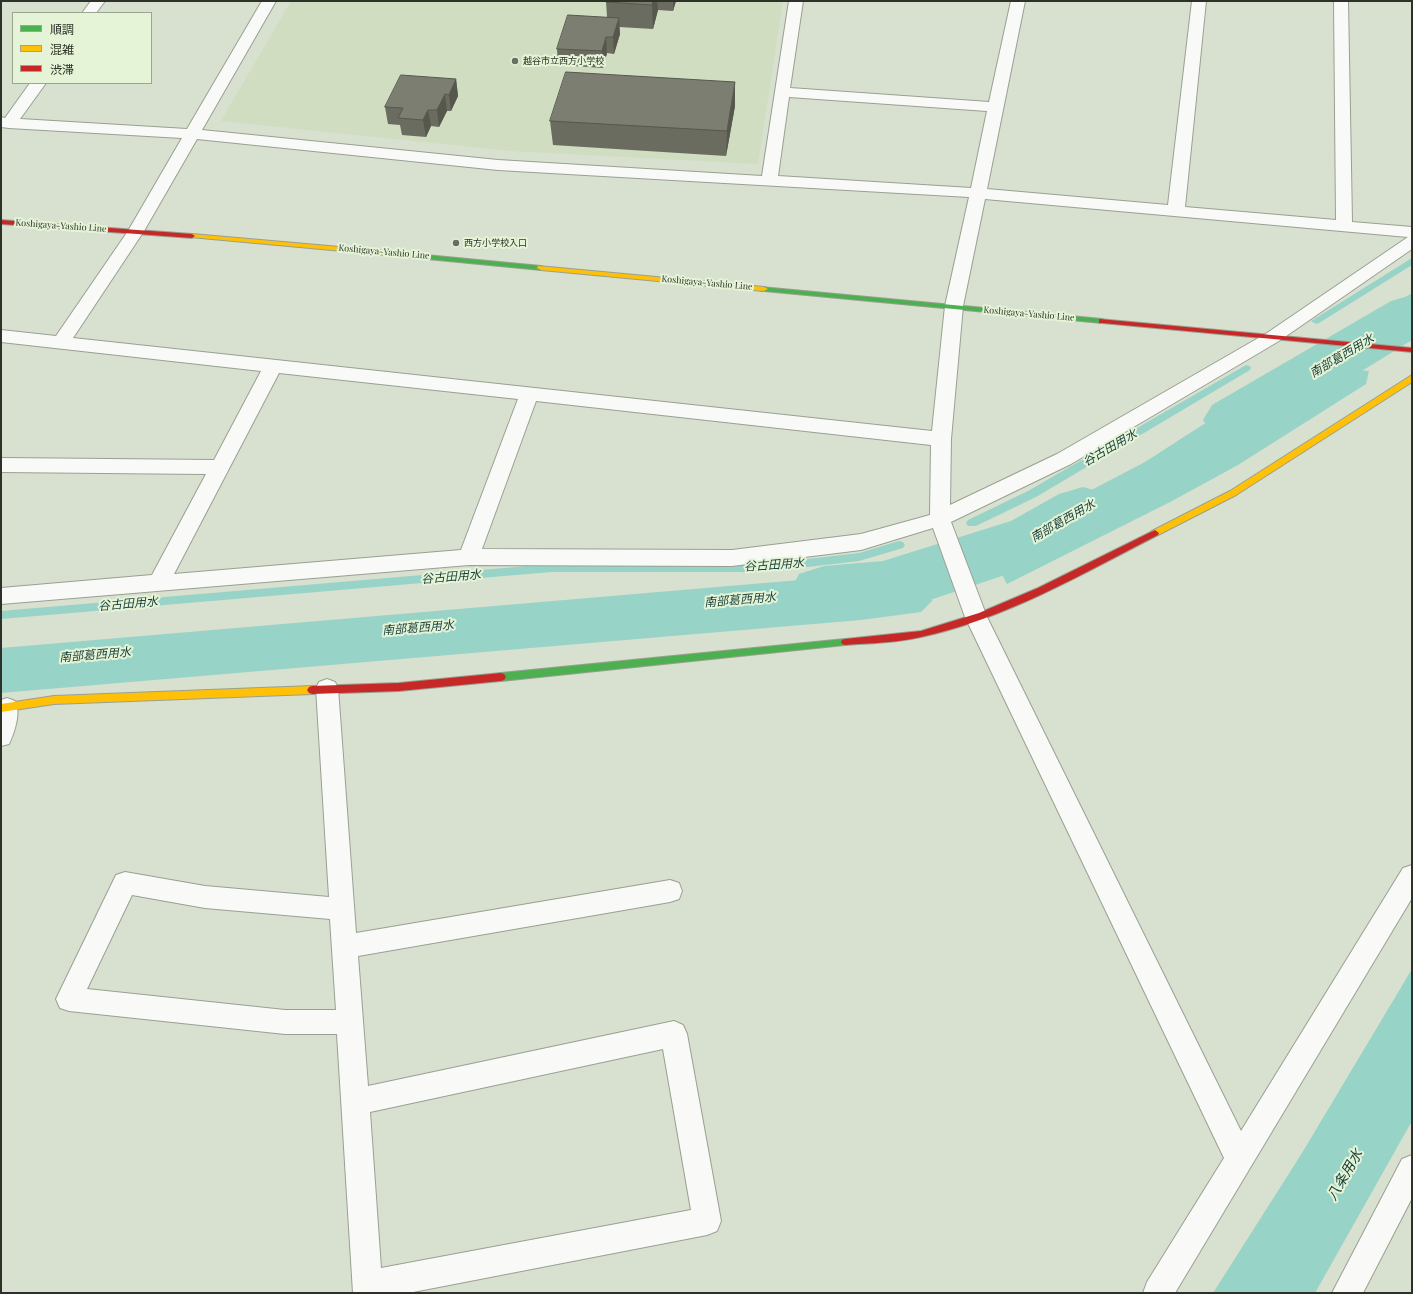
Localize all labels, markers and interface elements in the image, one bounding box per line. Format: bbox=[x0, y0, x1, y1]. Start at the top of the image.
legend bbox=[12, 12, 152, 84]
text: 順調 bbox=[50, 21, 74, 37]
text: 混雑 bbox=[50, 41, 74, 57]
marker: 越谷市立西方小学校 bbox=[510, 56, 520, 66]
place label: 越谷市立西方小学校 bbox=[523, 56, 604, 66]
text: 渋滞 bbox=[50, 61, 74, 77]
street label: Koshigaya-Yashio Line bbox=[15, 217, 107, 235]
marker: 西方小学校入口 bbox=[451, 238, 461, 248]
place label: 西方小学校入口 bbox=[464, 238, 527, 248]
street label: Koshigaya-Yashio Line bbox=[338, 243, 430, 261]
street label: Koshigaya-Yashio Line bbox=[661, 274, 753, 292]
street label: Koshigaya-Yashio Line bbox=[983, 305, 1075, 323]
water label: 南部葛西用水 bbox=[1307, 331, 1377, 381]
water label: 谷古田用水 bbox=[1080, 427, 1140, 469]
water label: 南部葛西用水 bbox=[1028, 497, 1098, 545]
water label: 谷古田用水 bbox=[744, 556, 804, 574]
water label: 谷古田用水 bbox=[420, 567, 482, 587]
water label: 南部葛西用水 bbox=[704, 590, 776, 610]
water label: 谷古田用水 bbox=[97, 594, 159, 614]
water label: 南部葛西用水 bbox=[382, 618, 454, 638]
water label: 南部葛西用水 bbox=[59, 645, 131, 665]
water label: 八条用水 bbox=[1324, 1147, 1366, 1203]

